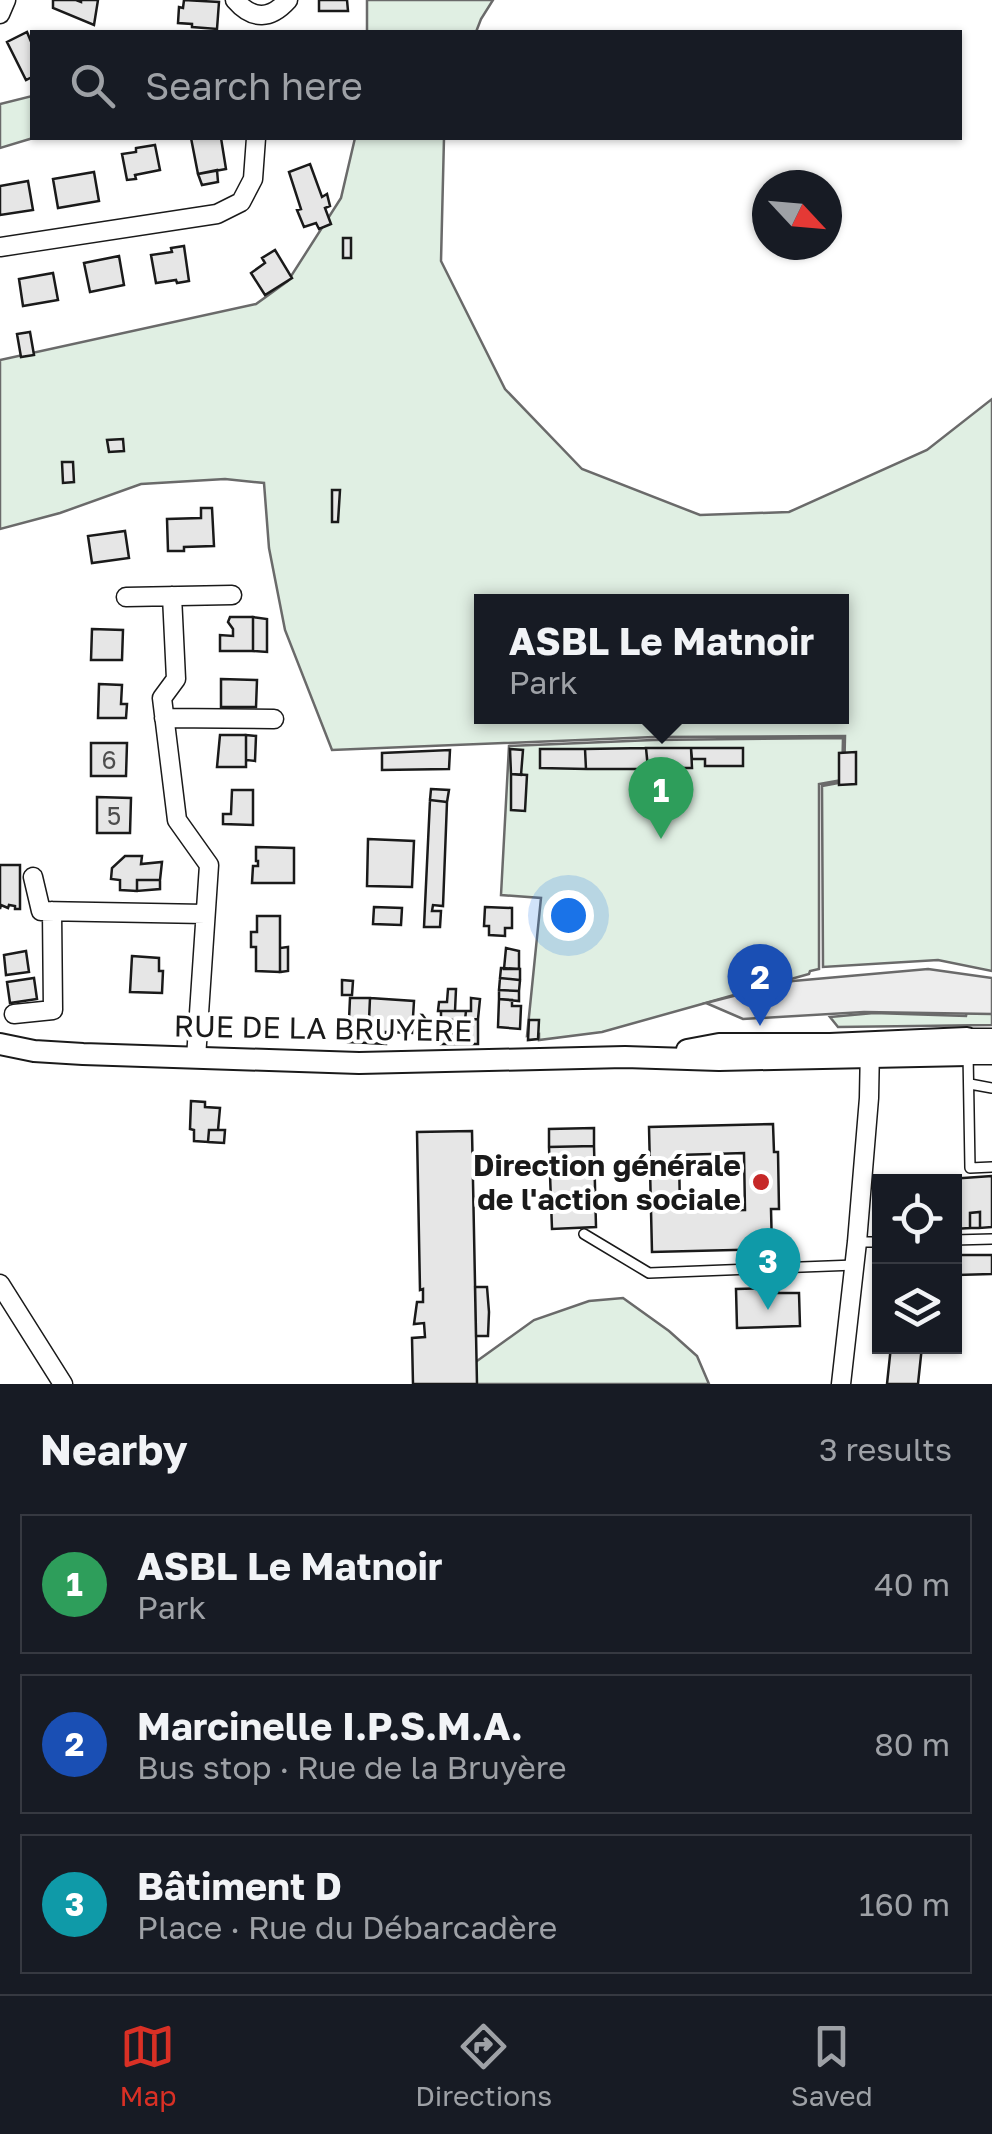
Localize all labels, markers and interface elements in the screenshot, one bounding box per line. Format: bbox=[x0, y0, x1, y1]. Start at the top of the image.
search box bbox=[30, 30, 962, 140]
icon: search bbox=[65, 58, 120, 113]
text: Search here bbox=[145, 63, 363, 108]
north arrow bbox=[752, 170, 842, 260]
popup bbox=[474, 594, 849, 724]
text: ASBL Le Matnoir bbox=[509, 618, 814, 663]
text: Park bbox=[509, 663, 578, 701]
house number: 6 bbox=[101, 744, 117, 775]
pin: 1 bbox=[628, 756, 694, 839]
house number: 5 bbox=[107, 800, 121, 831]
your location bbox=[543, 890, 594, 941]
pin: 2 bbox=[728, 944, 792, 1026]
street label: RUE DE LA BRUYÈRE bbox=[173, 1007, 473, 1049]
place label: Direction générale de l'action sociale bbox=[473, 1147, 741, 1217]
marker: Direction générale de l'action sociale bbox=[750, 1171, 772, 1193]
map controls bbox=[872, 1174, 962, 1354]
button: locate bbox=[872, 1174, 962, 1264]
pin: 3 bbox=[736, 1228, 800, 1310]
button: layers bbox=[872, 1264, 962, 1354]
text: Nearby bbox=[40, 1424, 188, 1474]
text: 3 results bbox=[819, 1430, 952, 1468]
text: ASBL Le Matnoir bbox=[137, 1543, 443, 1588]
text: 1 bbox=[66, 1565, 83, 1603]
text: 40 m bbox=[874, 1565, 950, 1603]
text: Park bbox=[137, 1588, 206, 1626]
text: Marcinelle I.P.S.M.A. bbox=[137, 1703, 523, 1748]
text: 2 bbox=[65, 1725, 84, 1763]
text: 80 m bbox=[874, 1725, 950, 1763]
text: Bus stop · Rue de la Bruyère bbox=[137, 1748, 566, 1786]
text: Bâtiment D bbox=[137, 1863, 342, 1908]
text: 3 bbox=[65, 1885, 84, 1923]
text: 160 m bbox=[859, 1885, 950, 1923]
text: Place · Rue du Débarcadère bbox=[137, 1908, 557, 1946]
tab: Map bbox=[119, 2019, 177, 2112]
tab: Directions bbox=[415, 2019, 552, 2112]
tab: Saved bbox=[791, 2019, 873, 2112]

